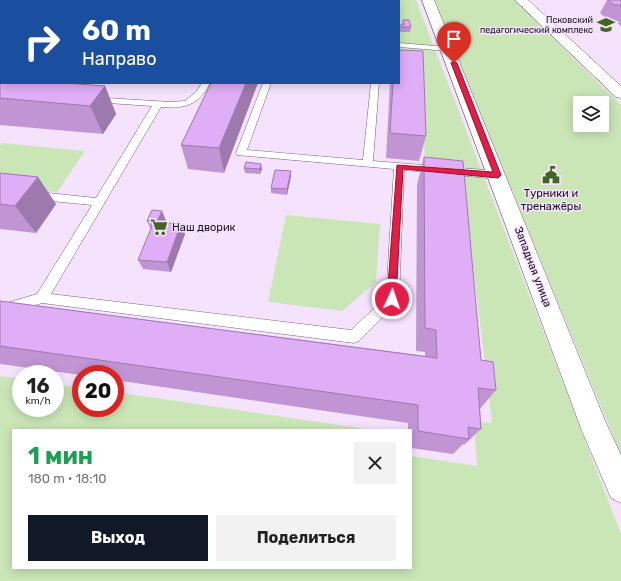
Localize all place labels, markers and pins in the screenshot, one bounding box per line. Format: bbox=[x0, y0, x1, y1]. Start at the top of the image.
place label: Псковский педагогический комплекс bbox=[480, 15, 593, 35]
school or university icon: Псковский педагогический комплекс bbox=[596, 15, 616, 35]
pin bbox=[437, 22, 471, 63]
public building icon: Турники и тренажёры bbox=[541, 165, 561, 185]
place label: Турники и тренажёры bbox=[521, 187, 581, 213]
supermarket icon: Наш дворик bbox=[149, 217, 169, 237]
place label: Наш дворик bbox=[172, 221, 236, 234]

